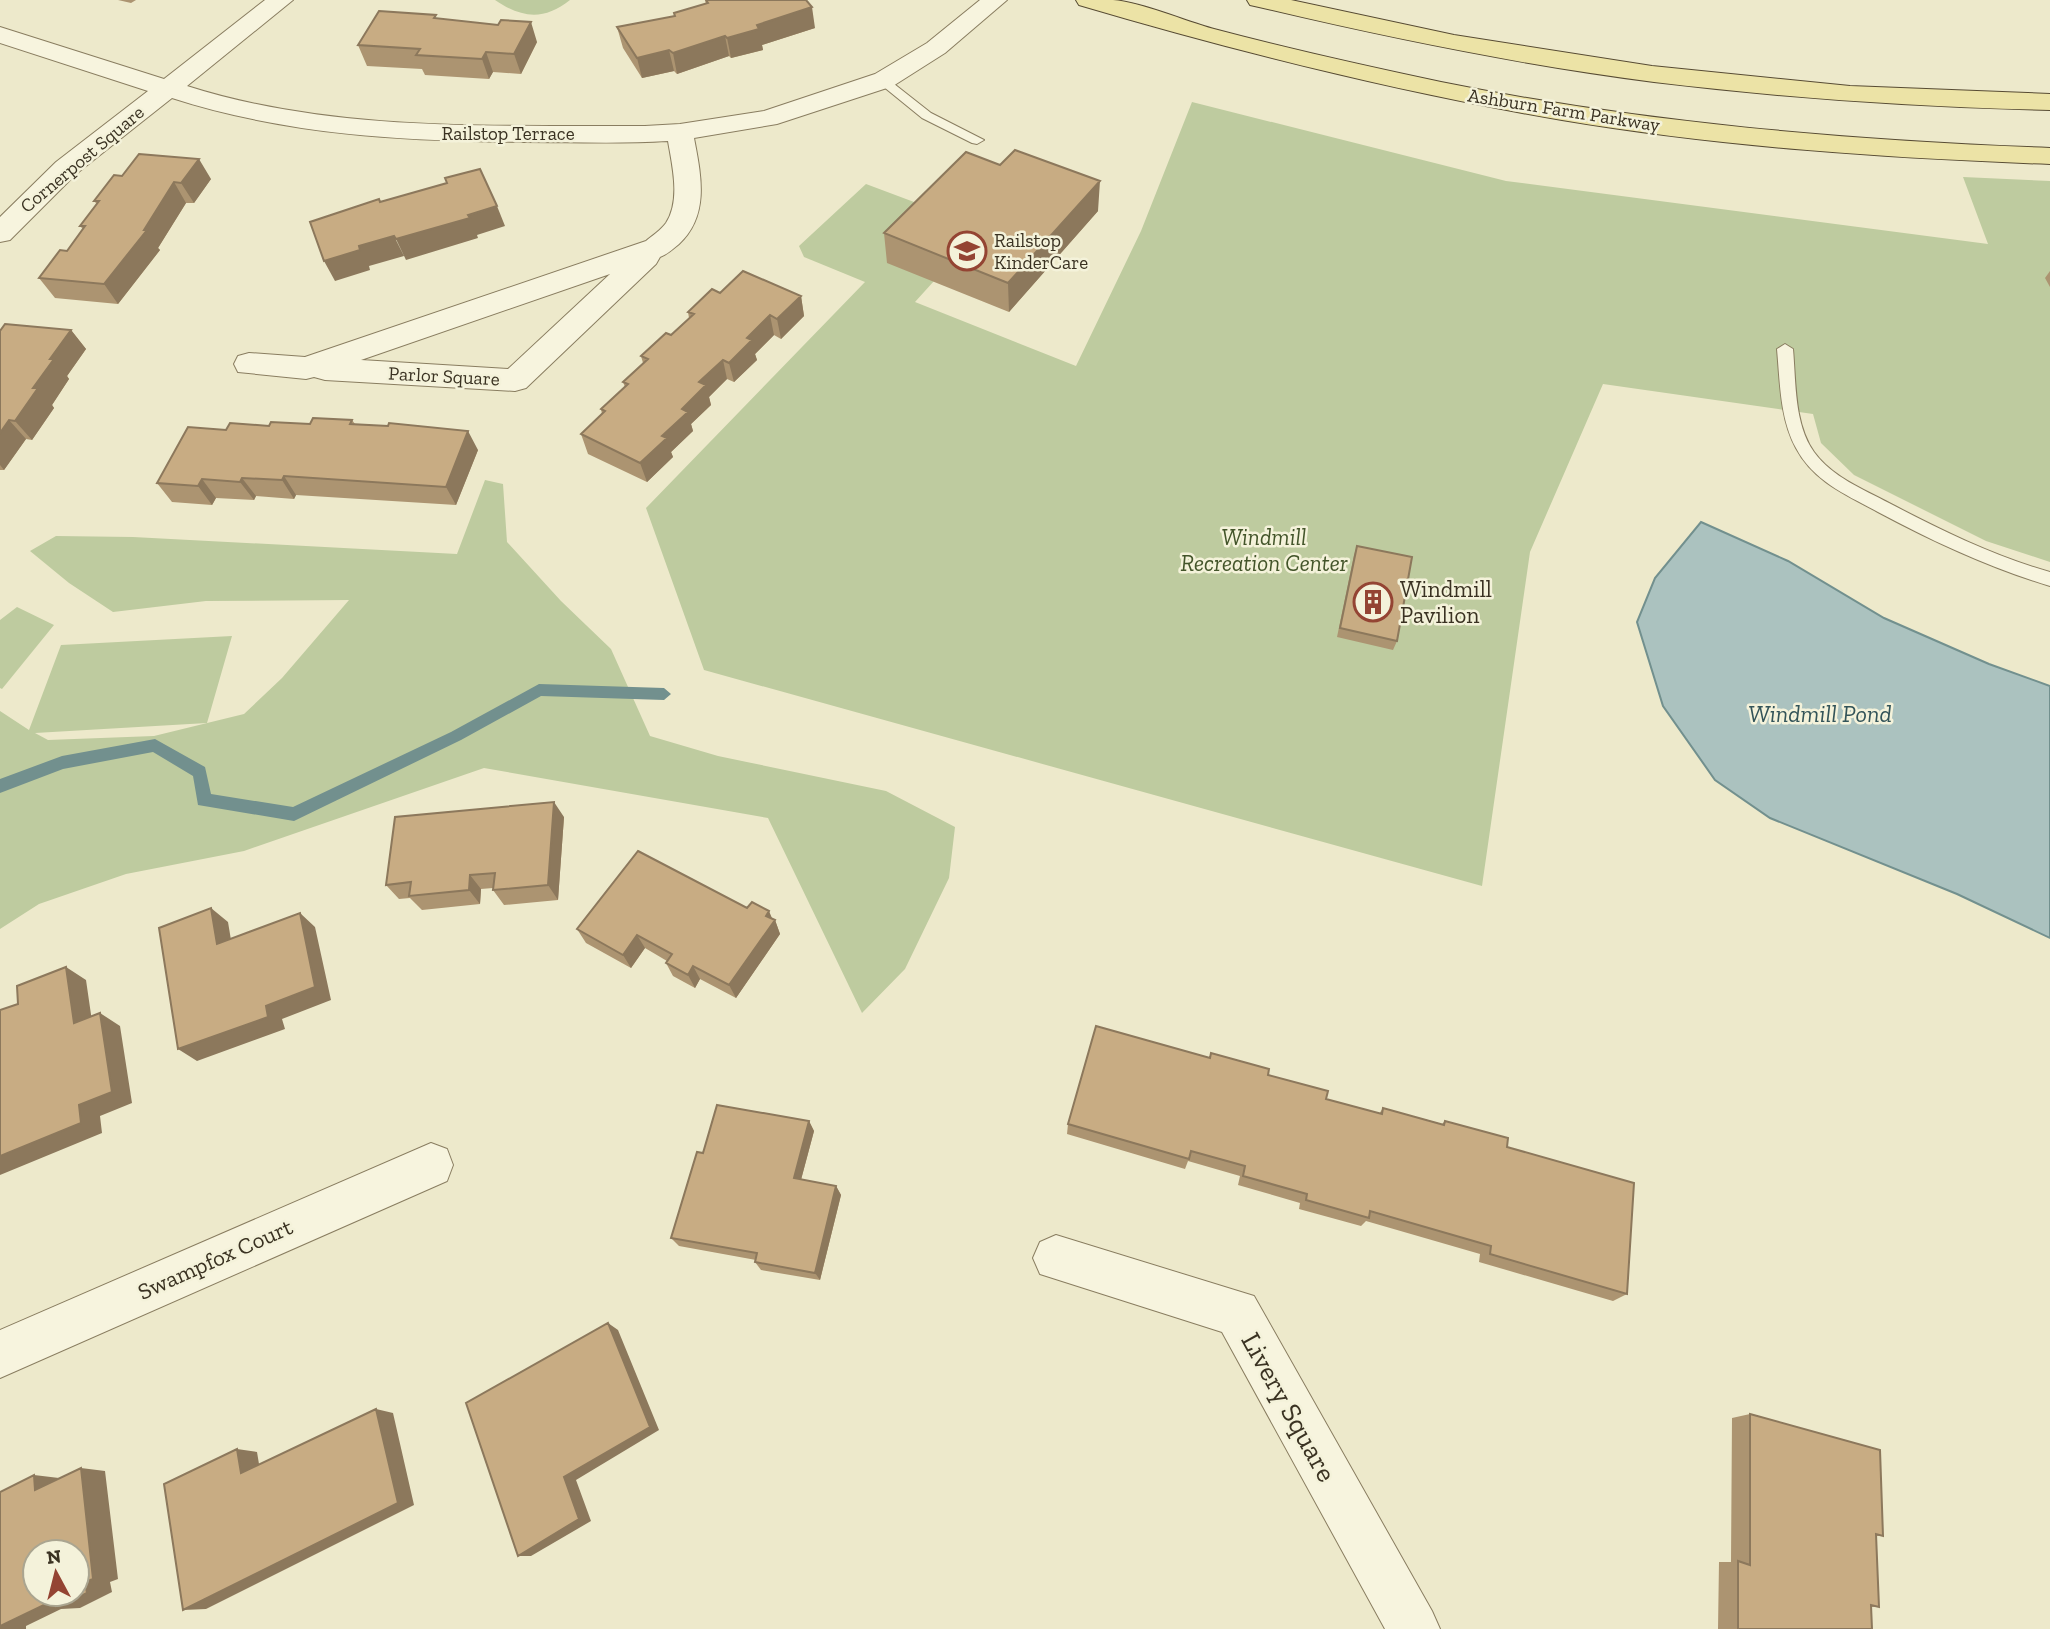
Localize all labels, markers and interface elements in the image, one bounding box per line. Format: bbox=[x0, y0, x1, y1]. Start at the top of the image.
street label: Ashburn Farm Parkway bbox=[1466, 83, 1662, 137]
street label: Cornerpost Square bbox=[15, 100, 149, 218]
street label: Railstop Terrace bbox=[441, 122, 575, 145]
place label: Railstop KinderCare bbox=[994, 229, 1088, 274]
school or university icon: Railstop KinderCare bbox=[946, 230, 988, 272]
street label: Parlor Square bbox=[388, 362, 500, 390]
park label: Windmill Recreation Center bbox=[1180, 523, 1348, 577]
place label: Windmill Pavilion bbox=[1400, 575, 1492, 629]
building icon: Windmill Pavilion bbox=[1352, 581, 1394, 623]
water label: Windmill Pond bbox=[1748, 699, 1892, 728]
street label: Swampfox Court bbox=[133, 1212, 297, 1306]
street label: Livery Square bbox=[1234, 1327, 1344, 1487]
north arrow bbox=[21, 1538, 91, 1608]
text: N bbox=[45, 1544, 63, 1569]

